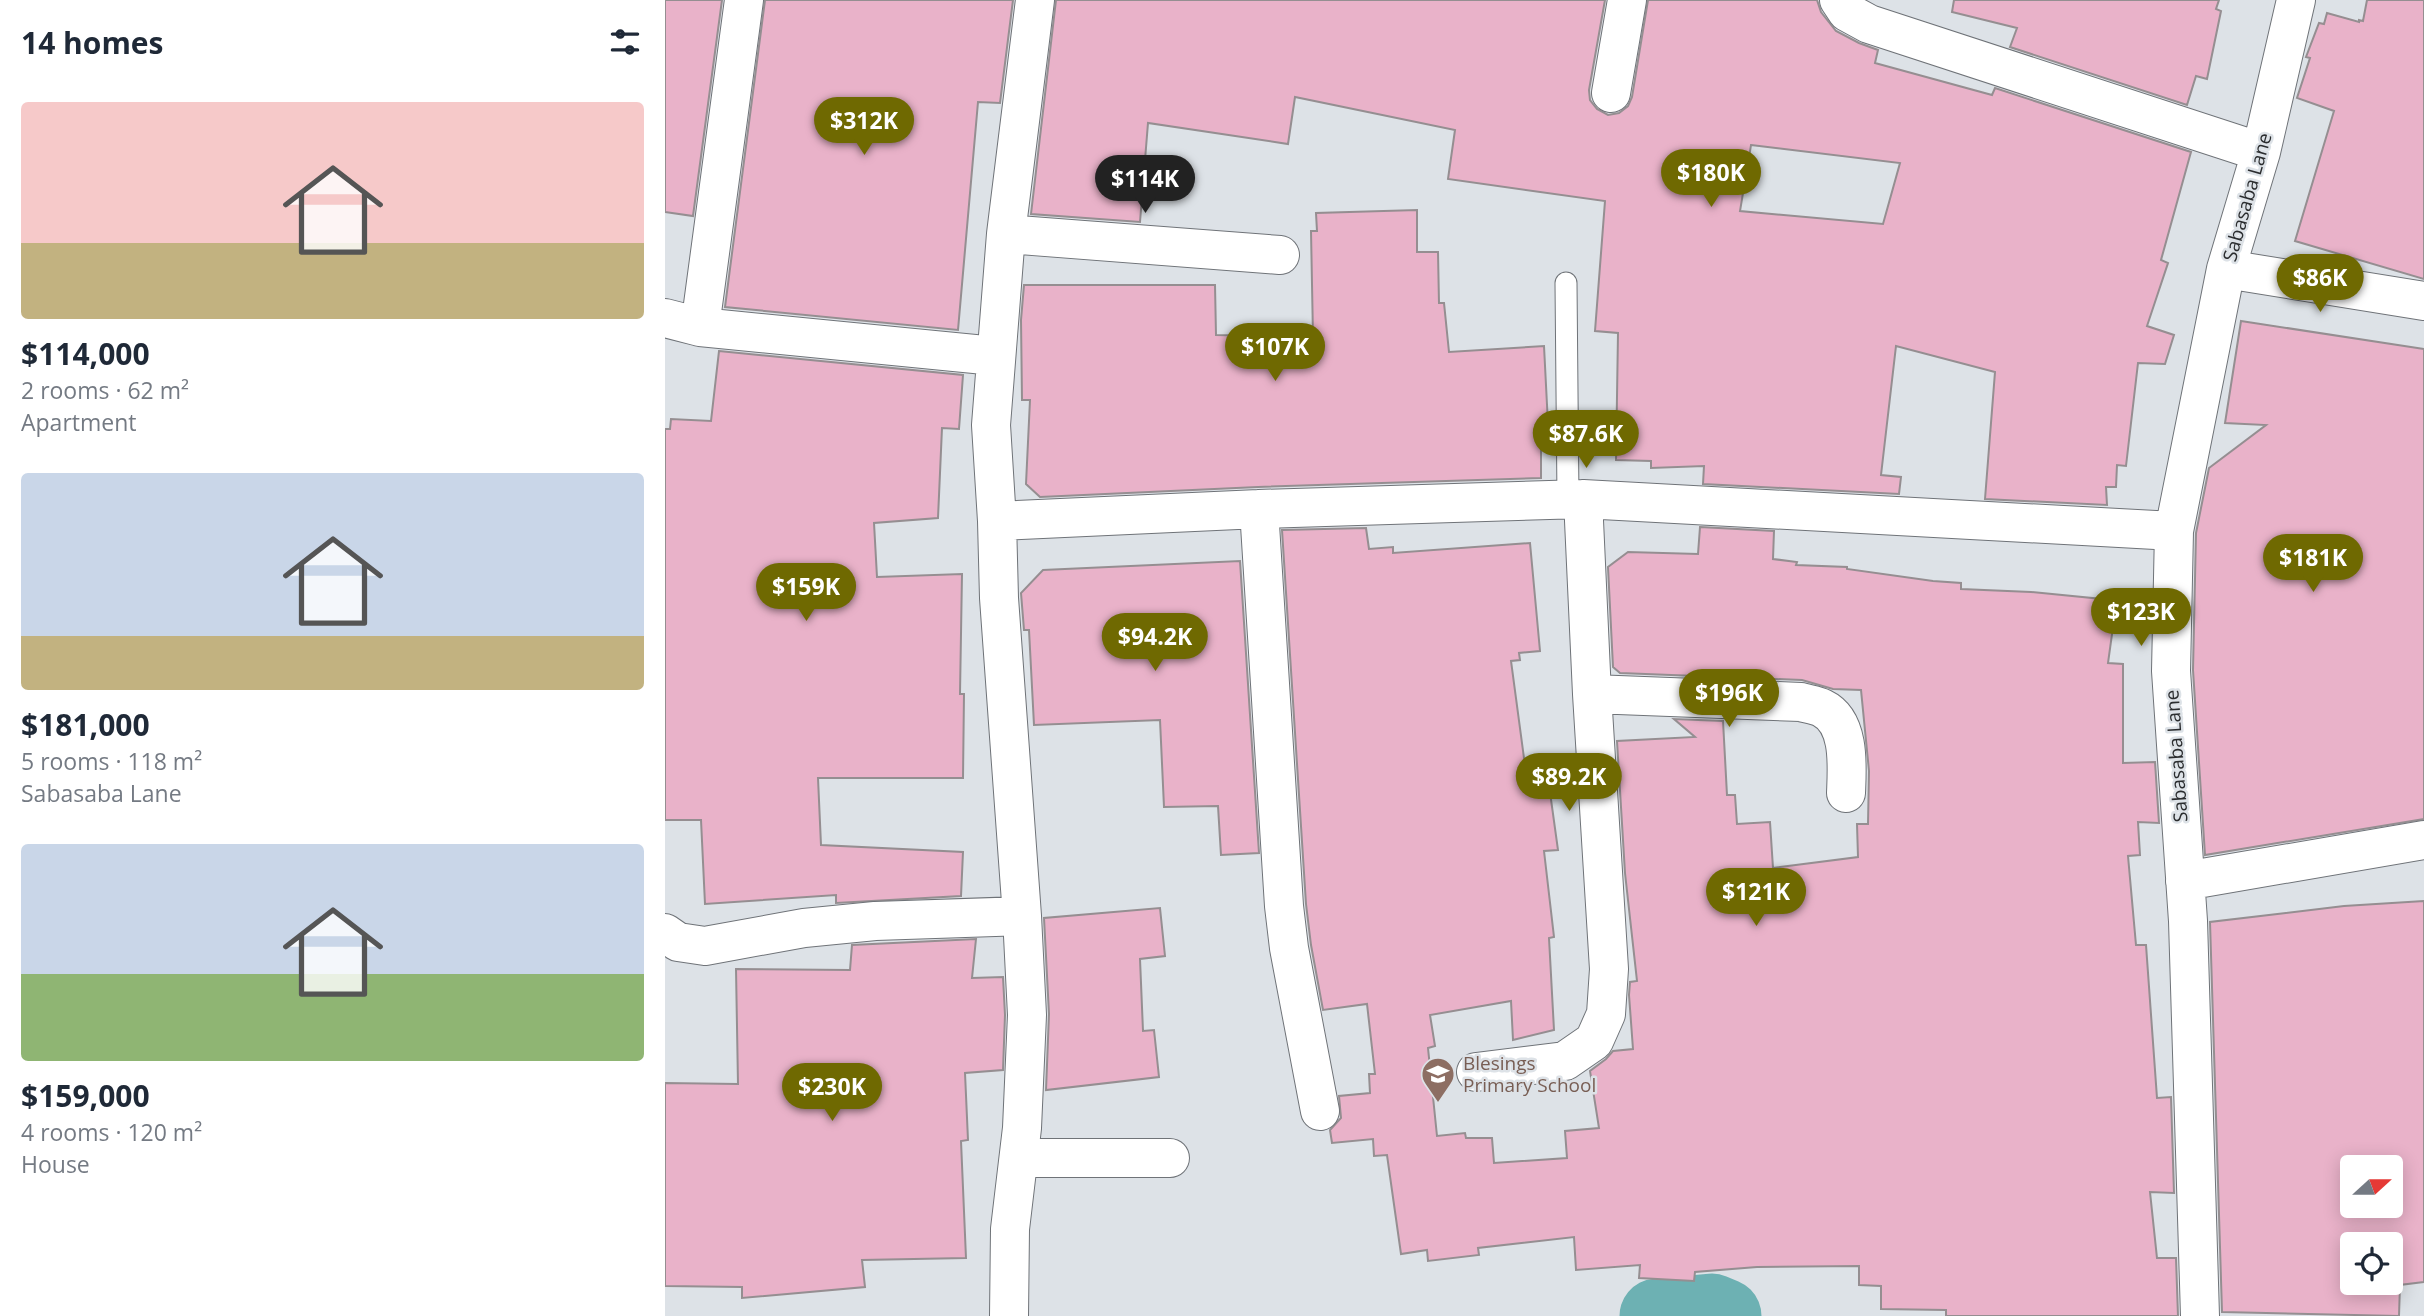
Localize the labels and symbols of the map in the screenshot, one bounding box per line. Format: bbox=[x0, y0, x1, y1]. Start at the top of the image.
pin: $312K bbox=[815, 97, 913, 157]
street label: Sabasaba Lane bbox=[2216, 130, 2278, 264]
pin: $180K bbox=[1662, 150, 1760, 209]
pin: $114K bbox=[1096, 156, 1194, 215]
pin: $86K bbox=[2279, 254, 2361, 314]
pin: $107K bbox=[1226, 324, 1324, 383]
pin: $87.6K bbox=[1529, 410, 1643, 470]
pin: $181K bbox=[2264, 534, 2362, 594]
pin: $159K bbox=[757, 564, 855, 623]
pin: $123K bbox=[2092, 588, 2190, 648]
pin: $94.2K bbox=[1098, 614, 1212, 673]
pin: $196K bbox=[1680, 670, 1778, 729]
street label: Sabasaba Lane bbox=[2158, 689, 2194, 823]
pin: $89.2K bbox=[1512, 754, 1626, 813]
pin: $121K bbox=[1707, 869, 1805, 928]
place label: Blesings Primary School bbox=[1463, 1050, 1596, 1098]
school or university icon: Blesings Primary School bbox=[1419, 1055, 1457, 1104]
pin: $230K bbox=[783, 1064, 881, 1123]
north arrow bbox=[2340, 1155, 2403, 1218]

